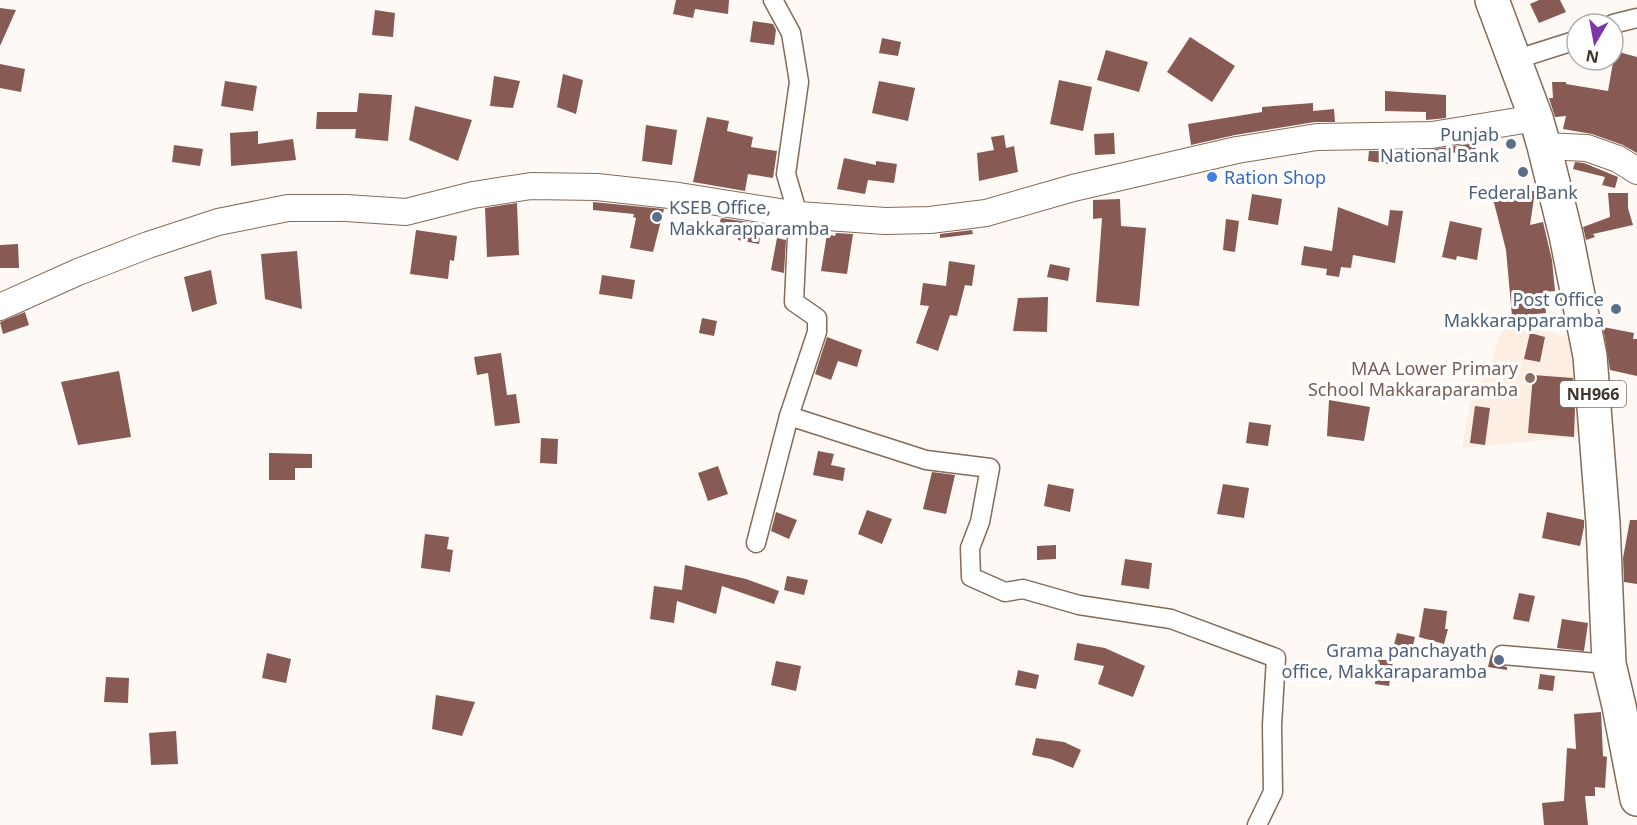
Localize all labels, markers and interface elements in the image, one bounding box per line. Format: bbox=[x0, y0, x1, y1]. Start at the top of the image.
north arrow bbox=[1565, 12, 1625, 72]
text: N bbox=[1584, 45, 1601, 69]
place label: Punjab National Bank bbox=[1380, 122, 1499, 167]
marker: Punjab National Bank bbox=[1504, 137, 1518, 151]
place label: Ration Shop bbox=[1224, 165, 1326, 189]
marker: Federal Bank bbox=[1516, 165, 1530, 179]
marker: Ration Shop bbox=[1205, 170, 1219, 184]
place label: Federal Bank bbox=[1468, 180, 1578, 204]
place label: KSEB Office, Makkarapparamba bbox=[669, 195, 829, 240]
marker: KSEB Office, Makkarapparamba bbox=[650, 210, 664, 224]
place label: Post Office Makkarapparamba bbox=[1444, 287, 1604, 332]
marker: Post Office Makkarapparamba bbox=[1609, 302, 1623, 316]
place label: MAA Lower Primary School Makkaraparamba bbox=[1308, 356, 1519, 401]
marker: MAA Lower Primary School Makkaraparamba bbox=[1523, 371, 1537, 385]
road number: NH966 bbox=[1560, 381, 1626, 407]
place label: Grama panchayath office, Makkaraparamba bbox=[1282, 638, 1487, 683]
marker: Grama panchayath office, Makkaraparamba bbox=[1492, 653, 1506, 667]

